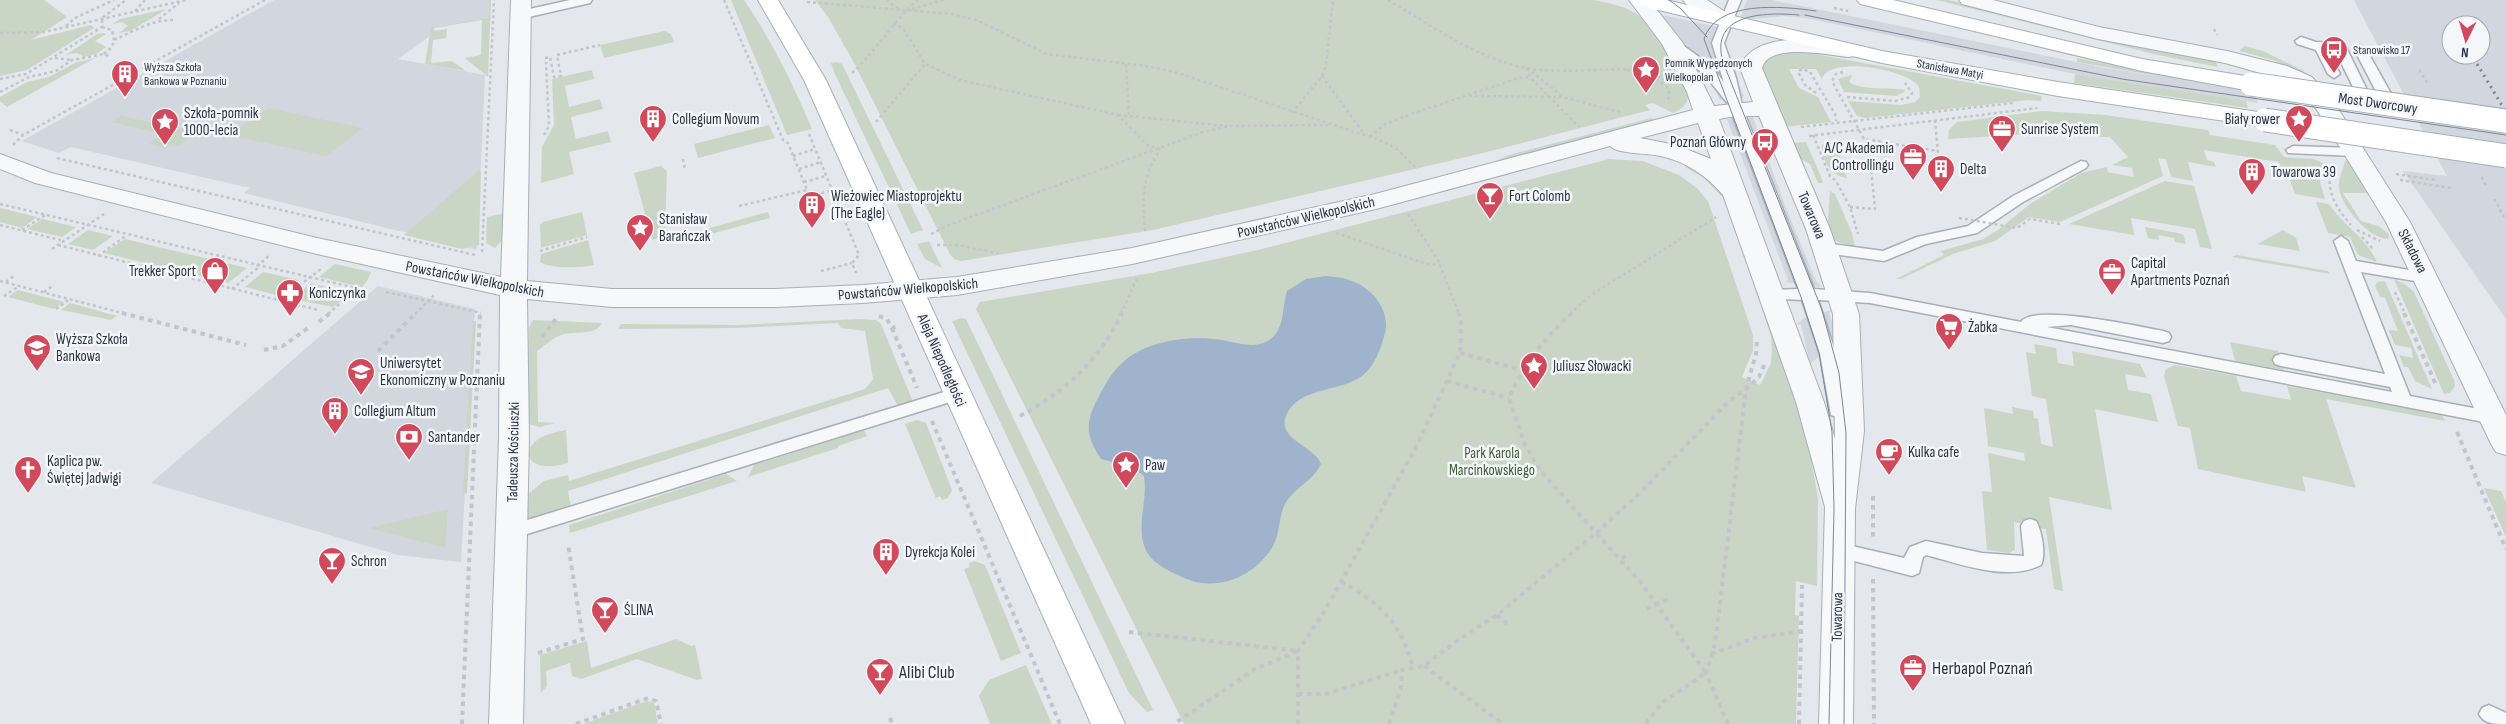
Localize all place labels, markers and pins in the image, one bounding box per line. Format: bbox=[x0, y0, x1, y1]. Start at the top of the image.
bus stop icon: Stanowisko 17 bbox=[2319, 35, 2349, 74]
place label: Stanowisko 17 bbox=[2353, 43, 2410, 58]
place icon: Pomnik Wypędzonych Wielkopolan bbox=[1631, 55, 1661, 94]
place label: Pomnik Wypędzonych Wielkopolan bbox=[1665, 56, 1752, 85]
building icon: Wyższa Szkoła Bankowa w Poznaniu bbox=[110, 59, 140, 98]
place label: Wyższa Szkoła Bankowa w Poznaniu bbox=[144, 60, 227, 89]
place label: Szkoła-pomnik 1000-lecia bbox=[184, 104, 259, 140]
building icon: Collegium Novum bbox=[638, 104, 668, 143]
place icon: Biały rower bbox=[2284, 104, 2314, 143]
place icon: Szkoła-pomnik 1000-lecia bbox=[150, 107, 180, 146]
place label: Collegium Novum bbox=[672, 110, 760, 129]
place label: Biały rower bbox=[2225, 110, 2281, 129]
office icon: Sunrise System bbox=[1987, 114, 2017, 153]
place label: Sunrise System bbox=[2021, 120, 2099, 139]
bus stop icon: Poznań Główny bbox=[1750, 127, 1780, 166]
place label: Poznań Główny bbox=[1670, 133, 1746, 152]
place label: A/C Akademia Controllingu bbox=[1824, 139, 1894, 175]
office icon: A/C Akademia Controllingu bbox=[1898, 142, 1928, 181]
building icon: Delta bbox=[1926, 154, 1956, 193]
building icon: Towarowa 39 bbox=[2237, 157, 2267, 196]
place label: Delta bbox=[1960, 160, 1987, 179]
place label: Towarowa 39 bbox=[2271, 163, 2336, 182]
bar icon: Fort Colomb bbox=[1475, 181, 1505, 220]
place label: Wieżowiec Miastoprojektu (The Eagle) bbox=[831, 187, 962, 223]
place label: Fort Colomb bbox=[1509, 187, 1570, 206]
building icon: Wieżowiec Miastoprojektu (The Eagle) bbox=[797, 190, 827, 229]
place label: Stanisław Barańczak bbox=[659, 210, 711, 246]
place icon: Stanisław Barańczak bbox=[625, 213, 655, 252]
place label: Capital Apartments Poznań bbox=[2130, 254, 2230, 290]
shop icon: Trekker Sport bbox=[200, 256, 230, 295]
office icon: Capital Apartments Poznań bbox=[2097, 257, 2127, 296]
place label: Trekker Sport bbox=[129, 262, 196, 281]
pharmacy icon: Koniczynka bbox=[275, 278, 305, 317]
place label: Koniczynka bbox=[309, 284, 366, 303]
supermarket icon: Żabka bbox=[1934, 312, 1964, 351]
place label: Żabka bbox=[1968, 318, 1998, 337]
place label: Wyższa Szkoła Bankowa bbox=[56, 330, 128, 366]
school or university icon: Wyższa Szkoła Bankowa bbox=[22, 333, 52, 372]
place icon: Juliusz Słowacki bbox=[1519, 351, 1549, 390]
place label: Uniwersytet Ekonomiczny w Poznaniu bbox=[380, 354, 505, 390]
school or university icon: Uniwersytet Ekonomiczny w Poznaniu bbox=[346, 357, 376, 396]
place label: Juliusz Słowacki bbox=[1552, 357, 1632, 376]
building icon: Collegium Altum bbox=[320, 396, 350, 435]
place label: Collegium Altum bbox=[354, 402, 436, 421]
bank icon: Santander bbox=[394, 422, 424, 461]
place label: Santander bbox=[428, 428, 481, 447]
cafe icon: Kulka cafe bbox=[1874, 437, 1904, 476]
place label: Kulka cafe bbox=[1908, 443, 1959, 462]
place icon: Paw bbox=[1111, 450, 1141, 489]
place label: Kaplica pw. Świętej Jadwigi bbox=[47, 452, 121, 488]
church icon: Kaplica pw. Świętej Jadwigi bbox=[13, 455, 43, 494]
place label: Paw bbox=[1145, 456, 1166, 475]
building icon: Dyrekcja Kolei bbox=[871, 537, 901, 576]
place label: Dyrekcja Kolei bbox=[905, 543, 975, 562]
bar icon: Schron bbox=[317, 546, 347, 585]
place label: Schron bbox=[351, 552, 387, 571]
bar icon: ŚLINA bbox=[590, 595, 620, 634]
place label: ŚLINA bbox=[624, 601, 654, 620]
office icon: Herbapol Poznań bbox=[1898, 653, 1928, 692]
bar icon: Alibi Club bbox=[865, 657, 895, 696]
place label: Herbapol Poznań bbox=[1932, 658, 2033, 679]
place label: Alibi Club bbox=[898, 662, 955, 683]

